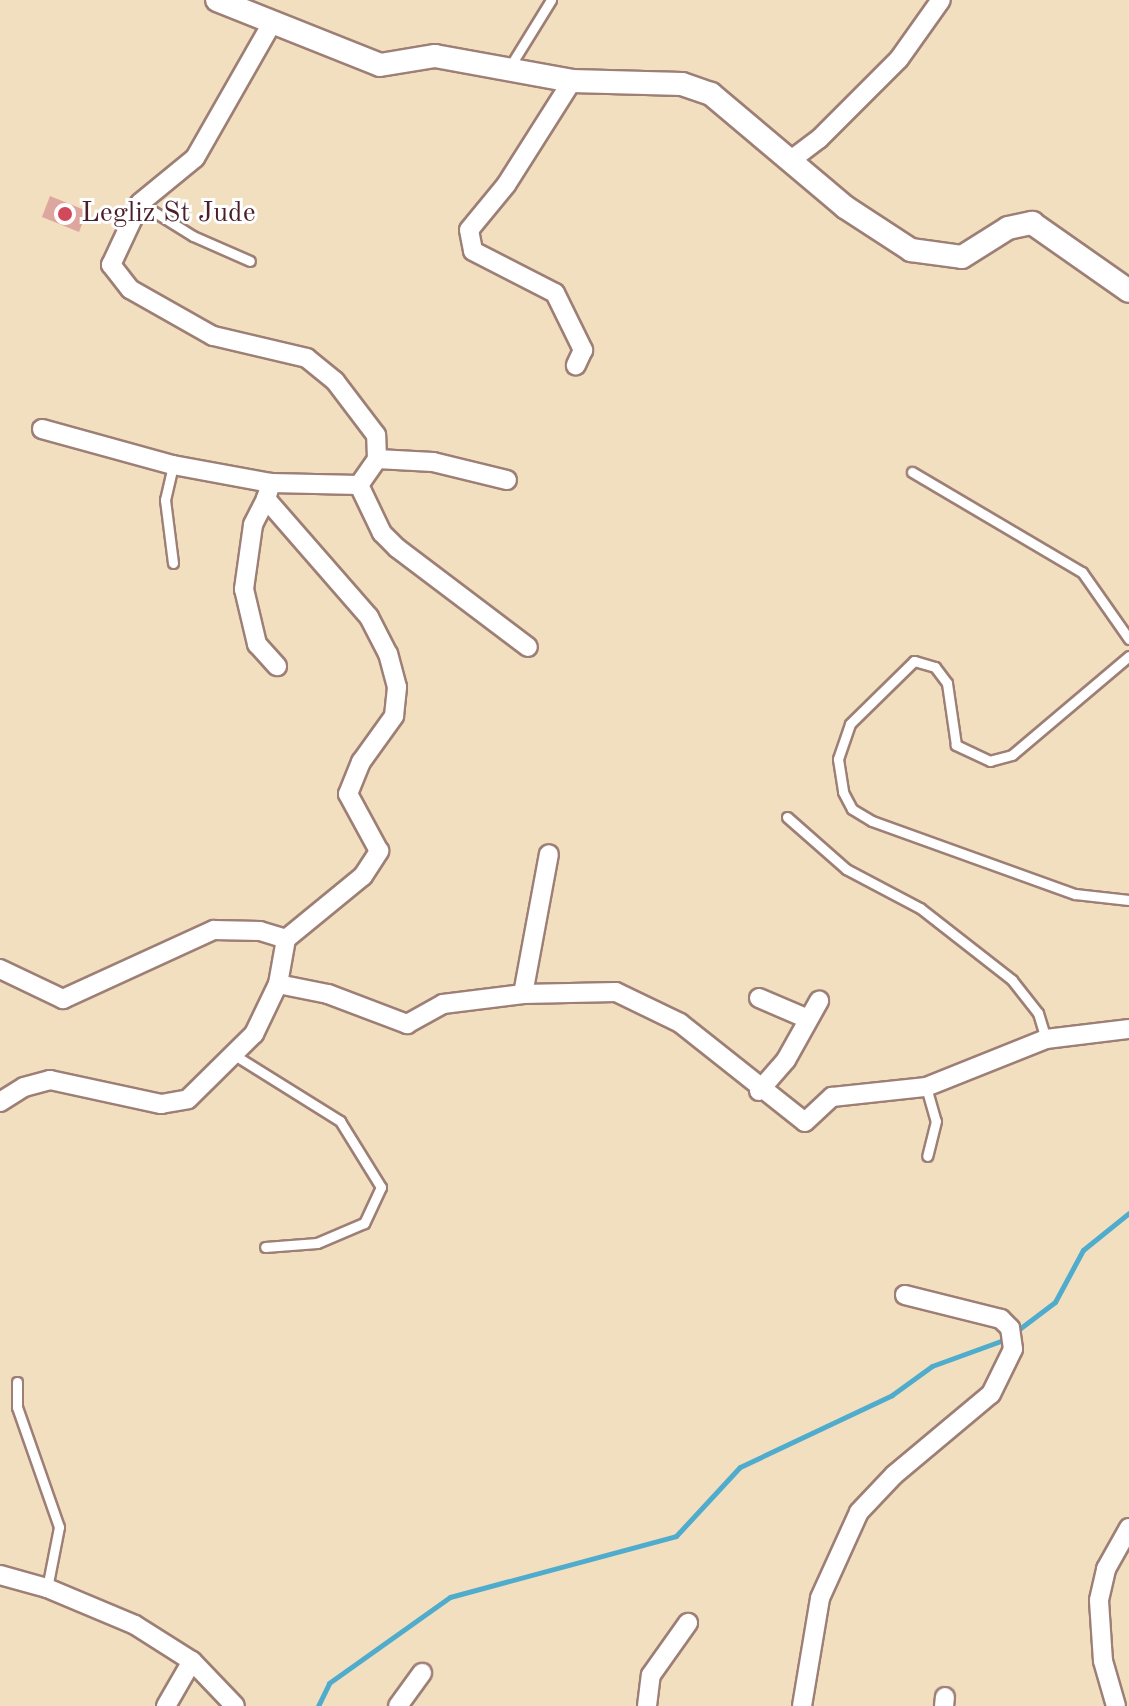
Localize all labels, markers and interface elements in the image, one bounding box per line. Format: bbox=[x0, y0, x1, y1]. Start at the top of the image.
place label: Legliz St Jude bbox=[81, 197, 256, 231]
marker: Legliz St Jude bbox=[56, 205, 74, 223]

